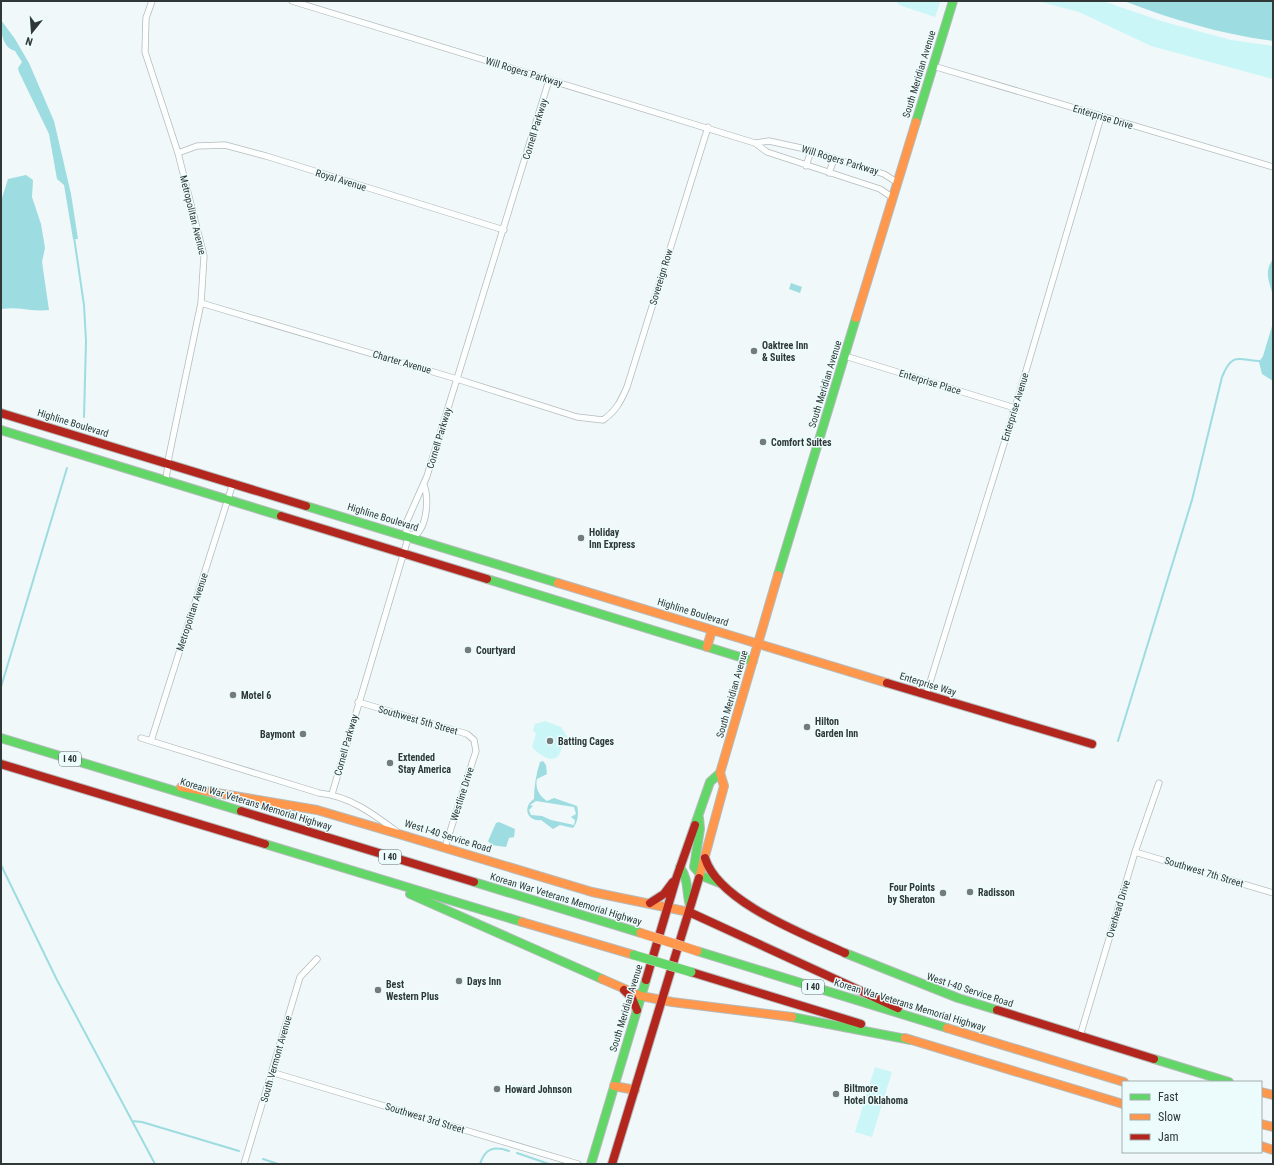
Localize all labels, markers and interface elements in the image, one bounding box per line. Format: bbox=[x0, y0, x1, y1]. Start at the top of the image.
north arrow bbox=[12, 12, 52, 52]
street label: South Meridian Avenue bbox=[900, 29, 938, 119]
text: N bbox=[24, 34, 34, 48]
street label: Will Rogers Parkway bbox=[484, 55, 564, 89]
street label: Cornell Parkway bbox=[520, 97, 550, 161]
street label: Enterprise Drive bbox=[1072, 103, 1135, 131]
street label: Will Rogers Parkway bbox=[800, 143, 880, 177]
street label: Royal Avenue bbox=[314, 167, 368, 193]
street label: Metropolitan Avenue bbox=[178, 174, 208, 256]
street label: Sovereign Row bbox=[647, 247, 675, 306]
street label: South Meridian Avenue bbox=[806, 339, 844, 429]
place label: Oaktree Inn & Suites bbox=[762, 340, 808, 363]
marker: Oaktree Inn & Suites bbox=[749, 346, 759, 356]
street label: Charter Avenue bbox=[371, 348, 433, 376]
street label: Enterprise Place bbox=[898, 367, 963, 397]
street label: Enterprise Avenue bbox=[999, 371, 1031, 443]
street label: Cornell Parkway bbox=[424, 406, 454, 470]
street label: Highline Boulevard bbox=[36, 407, 110, 439]
marker: Comfort Suites bbox=[758, 437, 768, 447]
place label: Comfort Suites bbox=[771, 437, 832, 448]
street label: Highline Boulevard bbox=[346, 501, 420, 533]
place label: Holiday Inn Express bbox=[589, 527, 636, 550]
marker: Holiday Inn Express bbox=[576, 533, 586, 543]
street label: Metropolitan Avenue bbox=[174, 571, 210, 652]
street label: Highline Boulevard bbox=[656, 596, 730, 628]
marker: Courtyard bbox=[463, 645, 473, 655]
place label: Courtyard bbox=[476, 645, 516, 656]
street label: South Meridian Avenue bbox=[714, 649, 750, 739]
street label: Enterprise Way bbox=[898, 670, 958, 698]
marker: Motel 6 bbox=[228, 690, 238, 700]
place label: Motel 6 bbox=[241, 690, 271, 701]
street label: Southwest 5th Street bbox=[377, 703, 459, 737]
street label: Cornell Parkway bbox=[332, 713, 360, 777]
place label: Hilton Garden Inn bbox=[815, 716, 858, 739]
marker: Hilton Garden Inn bbox=[802, 722, 812, 732]
place label: Baymont bbox=[260, 729, 295, 740]
marker: Baymont bbox=[298, 729, 308, 739]
marker: Batting Cages bbox=[545, 736, 555, 746]
place label: Batting Cages bbox=[558, 736, 614, 747]
road number: I 40 bbox=[59, 752, 81, 766]
place label: Extended Stay America bbox=[398, 752, 451, 775]
marker: Extended Stay America bbox=[385, 758, 395, 768]
street label: Westline Drive bbox=[448, 765, 476, 822]
street label: Korean War Veterans Memorial Highway bbox=[179, 776, 333, 832]
street label: West I-40 Service Road bbox=[403, 818, 493, 854]
road number: I 40 bbox=[379, 850, 401, 864]
street label: Southwest 7th Street bbox=[1163, 855, 1245, 889]
street label: Korean War Veterans Memorial Highway bbox=[489, 871, 643, 927]
street label: Overhead Drive bbox=[1104, 879, 1132, 939]
place label: Four Points by Sheraton bbox=[888, 882, 935, 905]
marker: Radisson bbox=[965, 887, 975, 897]
place label: Radisson bbox=[978, 887, 1015, 898]
marker: Four Points by Sheraton bbox=[938, 888, 948, 898]
street label: South Meridian Avenue bbox=[607, 963, 645, 1053]
street label: West I-40 Service Road bbox=[925, 971, 1015, 1009]
marker: Days Inn bbox=[454, 976, 464, 986]
place label: Days Inn bbox=[467, 976, 501, 987]
street label: Korean War Veterans Memorial Highway bbox=[833, 977, 987, 1033]
place label: Best Western Plus bbox=[386, 979, 439, 1002]
road number: I 40 bbox=[802, 980, 824, 994]
marker: Best Western Plus bbox=[373, 985, 383, 995]
street label: South Vermont Avenue bbox=[258, 1014, 294, 1104]
legend bbox=[1122, 1081, 1262, 1153]
place label: Biltmore Hotel Oklahoma bbox=[844, 1083, 908, 1106]
marker: Howard Johnson bbox=[492, 1084, 502, 1094]
place label: Howard Johnson bbox=[505, 1084, 572, 1095]
marker: Biltmore Hotel Oklahoma bbox=[831, 1089, 841, 1099]
text: Fast bbox=[1158, 1090, 1179, 1104]
street label: Southwest 3rd Street bbox=[384, 1101, 466, 1135]
text: Slow bbox=[1158, 1110, 1181, 1124]
text: Jam bbox=[1158, 1130, 1179, 1144]

